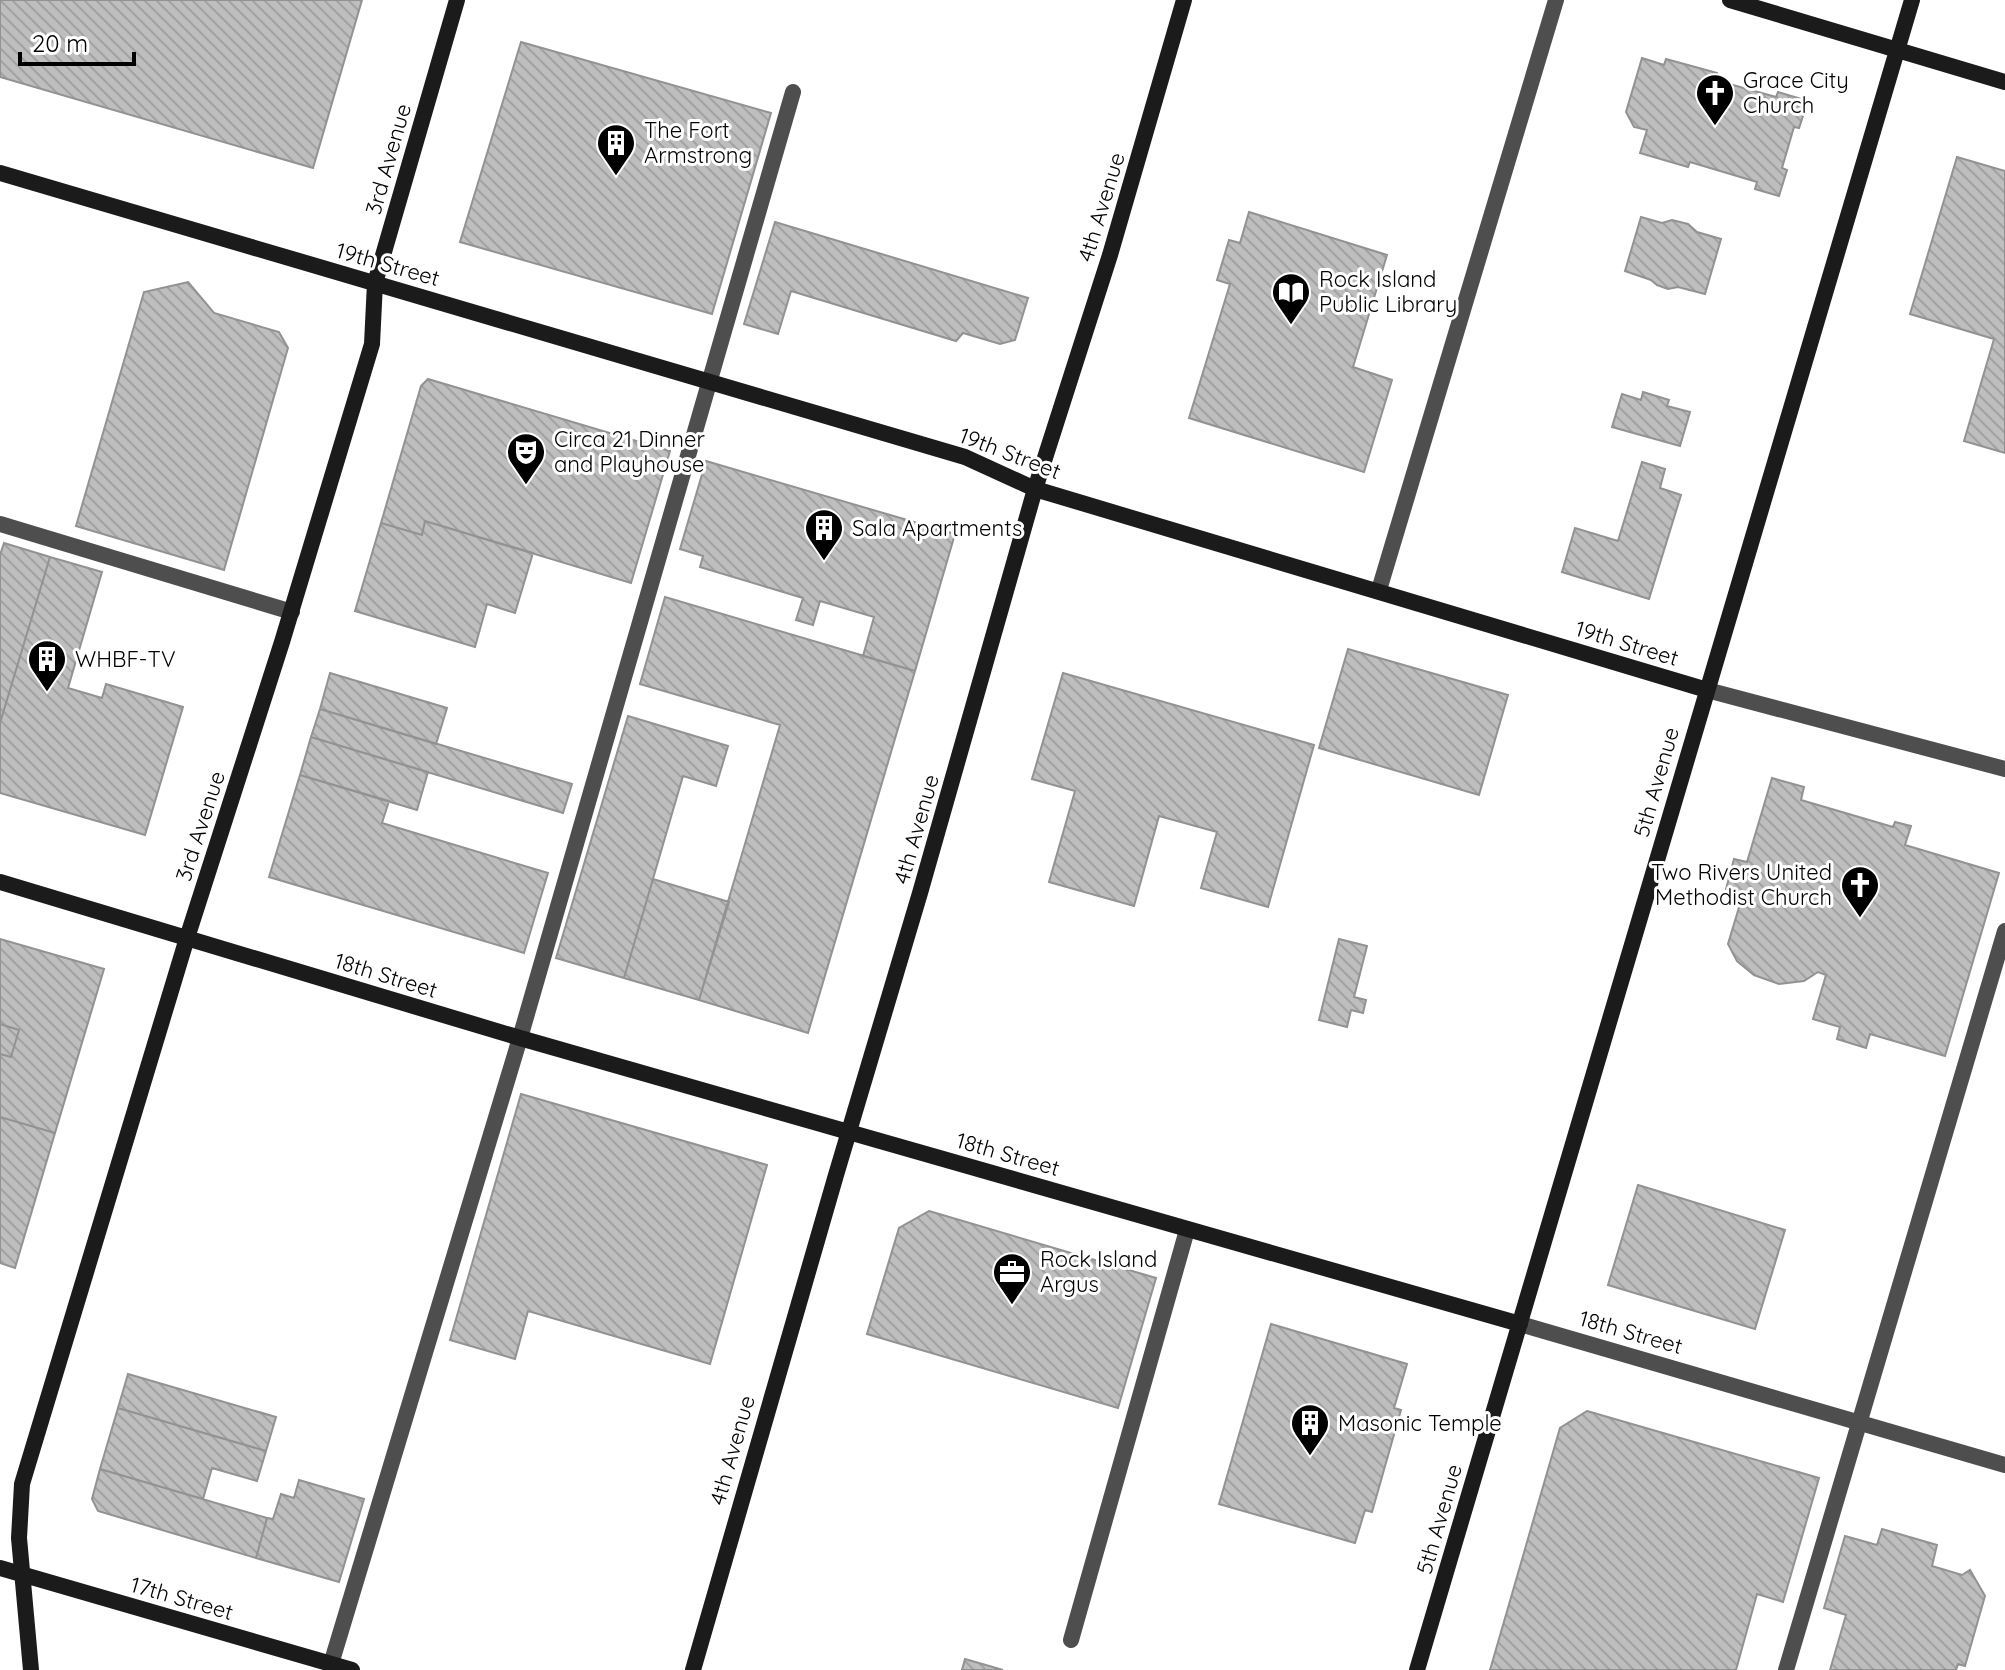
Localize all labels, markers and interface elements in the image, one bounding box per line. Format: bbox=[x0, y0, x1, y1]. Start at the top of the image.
scale bar bbox=[20, 16, 134, 66]
text: 20 m bbox=[32, 28, 88, 58]
place label: Grace City Church bbox=[1743, 66, 1849, 119]
church icon: Grace City Church bbox=[1694, 72, 1736, 127]
street label: 3rd Avenue bbox=[359, 100, 417, 218]
place label: The Fort Armstrong bbox=[644, 116, 752, 169]
building icon: The Fort Armstrong bbox=[595, 122, 637, 177]
street label: 4th Avenue bbox=[1071, 149, 1131, 265]
street label: 19th Street bbox=[333, 236, 443, 292]
place label: Rock Island Public Library bbox=[1319, 265, 1457, 318]
library icon: Rock Island Public Library bbox=[1270, 271, 1312, 326]
street label: 19th Street bbox=[955, 421, 1065, 485]
place label: Circa 21 Dinner and Playhouse bbox=[554, 425, 706, 478]
theatre icon: Circa 21 Dinner and Playhouse bbox=[505, 431, 547, 486]
building icon: Sala Apartments bbox=[803, 507, 845, 562]
place label: Sala Apartments bbox=[852, 514, 1022, 542]
street label: 19th Street bbox=[1572, 614, 1682, 672]
building icon: WHBF-TV bbox=[26, 638, 68, 693]
place label: WHBF-TV bbox=[75, 645, 176, 673]
street label: 5th Avenue bbox=[1627, 724, 1685, 840]
street label: 3rd Avenue bbox=[169, 767, 231, 885]
street label: 4th Avenue bbox=[887, 771, 945, 887]
place label: Two Rivers United Methodist Church bbox=[1651, 858, 1832, 911]
church icon: Two Rivers United Methodist Church bbox=[1839, 864, 1881, 919]
street label: 18th Street bbox=[331, 946, 441, 1004]
street label: 18th Street bbox=[953, 1126, 1063, 1182]
place label: Rock Island Argus bbox=[1040, 1245, 1157, 1298]
office icon: Rock Island Argus bbox=[991, 1251, 1033, 1306]
street label: 18th Street bbox=[1576, 1304, 1686, 1360]
street label: 4th Avenue bbox=[703, 1392, 761, 1508]
building icon: Masonic Temple bbox=[1289, 1402, 1331, 1457]
place label: Masonic Temple bbox=[1338, 1409, 1502, 1437]
street label: 5th Avenue bbox=[1410, 1461, 1468, 1577]
street label: 17th Street bbox=[127, 1570, 237, 1626]

